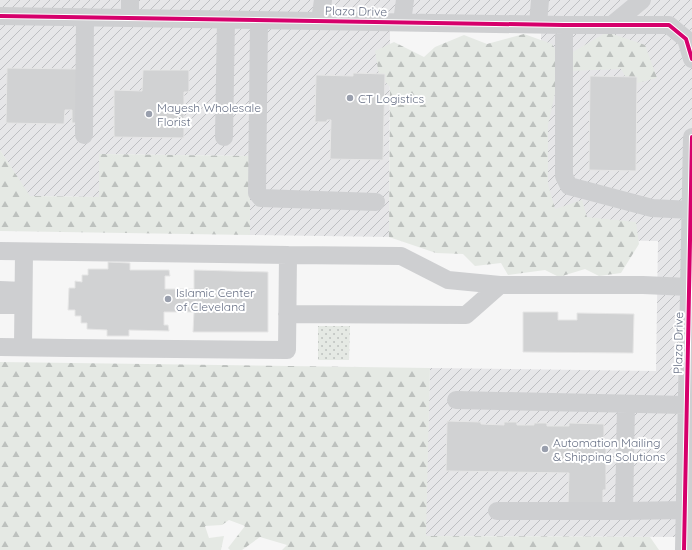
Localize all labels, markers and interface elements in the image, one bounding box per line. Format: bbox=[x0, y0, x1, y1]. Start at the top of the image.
street label: Plaza Drive bbox=[325, 3, 388, 19]
place label: CT Logistics bbox=[358, 91, 425, 106]
marker: CT Logistics bbox=[345, 93, 355, 103]
place label: Mayesh Wholesale Florist bbox=[157, 100, 261, 129]
marker: Mayesh Wholesale Florist bbox=[144, 109, 154, 119]
place label: Islamic Center of Cleveland bbox=[176, 285, 255, 314]
marker: Islamic Center of Cleveland bbox=[163, 294, 173, 304]
street label: Plaza Drive bbox=[670, 311, 686, 374]
place label: Automation Mailing & Shipping Solutions bbox=[553, 435, 666, 464]
marker: Automation Mailing & Shipping Solutions bbox=[540, 444, 550, 454]

